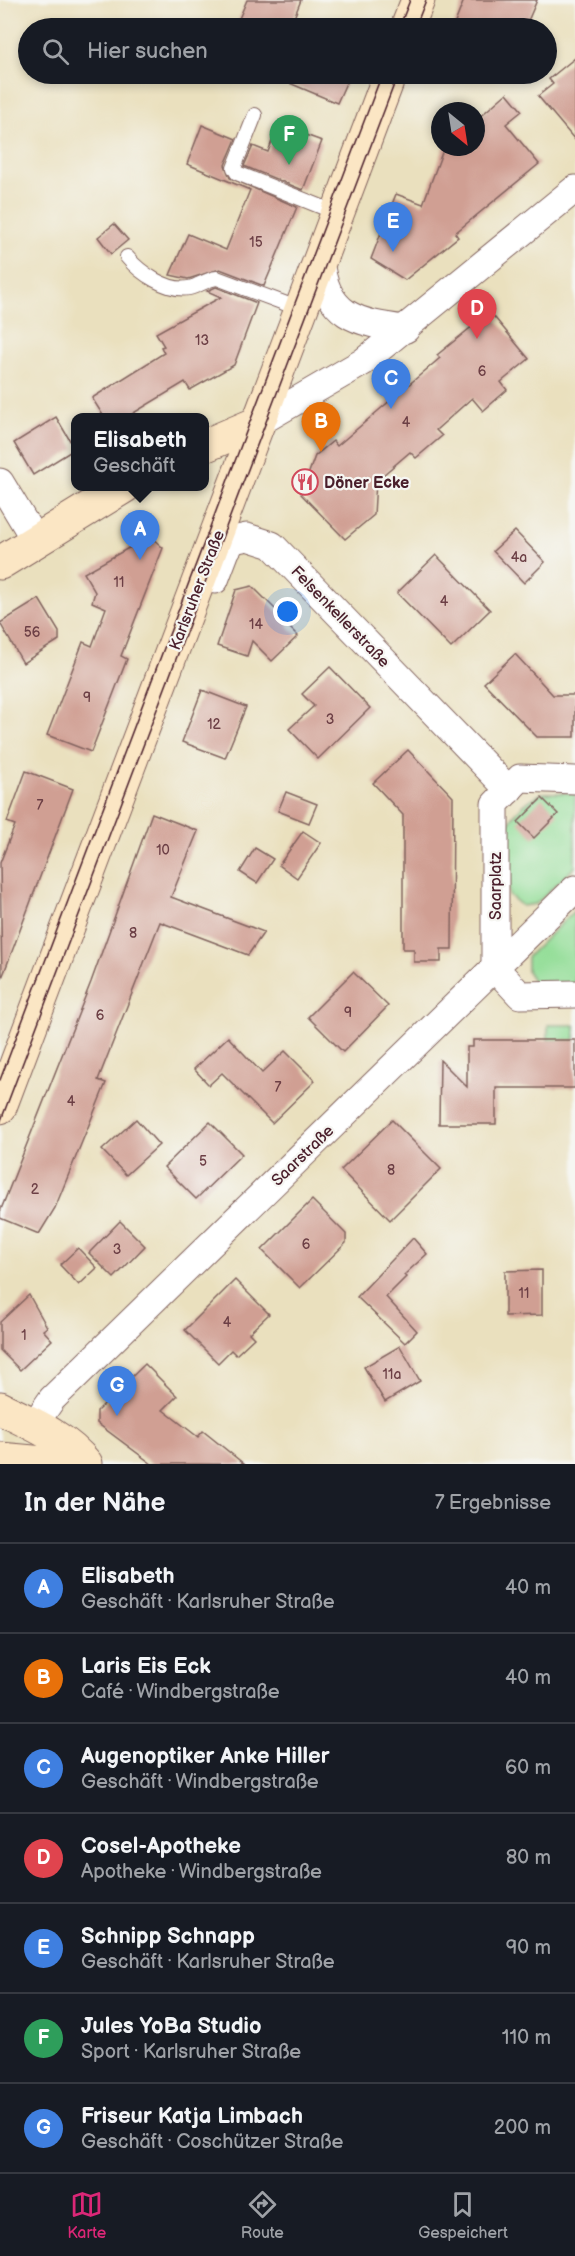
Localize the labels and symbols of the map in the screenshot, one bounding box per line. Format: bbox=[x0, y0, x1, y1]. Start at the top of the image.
north arrow bbox=[431, 102, 485, 156]
pin: F bbox=[270, 116, 308, 165]
pin: E bbox=[374, 202, 412, 252]
house number: 15 bbox=[249, 234, 263, 251]
pin: D bbox=[458, 290, 496, 339]
house number: 13 bbox=[195, 332, 209, 349]
pin: C bbox=[372, 360, 410, 409]
house number: 6 bbox=[478, 363, 487, 380]
pin: B bbox=[302, 402, 340, 452]
house number: 4 bbox=[402, 414, 411, 431]
restaurant icon: Döner Ecke bbox=[290, 467, 320, 497]
place label: Döner Ecke bbox=[324, 474, 409, 493]
pin: A bbox=[120, 510, 160, 560]
street label: Karlsruher Straße bbox=[166, 527, 229, 653]
house number: 4a bbox=[511, 549, 527, 566]
street label: Felsenkellerstraße bbox=[287, 562, 394, 672]
house number: 11 bbox=[114, 574, 124, 591]
house number: 4 bbox=[440, 593, 449, 610]
your location bbox=[273, 597, 302, 626]
house number: 14 bbox=[249, 616, 263, 633]
house number: 56 bbox=[24, 624, 41, 641]
house number: 9 bbox=[83, 689, 91, 706]
house number: 3 bbox=[326, 711, 334, 728]
house number: 12 bbox=[207, 716, 222, 733]
house number: 7 bbox=[37, 797, 44, 814]
house number: 10 bbox=[156, 842, 170, 859]
street label: Saarplatz bbox=[487, 852, 506, 920]
house number: 8 bbox=[129, 925, 137, 942]
house number: 9 bbox=[344, 1004, 352, 1021]
house number: 6 bbox=[96, 1007, 105, 1024]
house number: 7 bbox=[275, 1079, 282, 1096]
house number: 4 bbox=[67, 1093, 76, 1110]
street label: Saarstraße bbox=[268, 1121, 339, 1190]
house number: 5 bbox=[199, 1153, 207, 1170]
house number: 8 bbox=[387, 1162, 395, 1179]
house number: 2 bbox=[31, 1181, 40, 1198]
house number: 6 bbox=[302, 1236, 311, 1253]
house number: 3 bbox=[113, 1241, 121, 1258]
house number: 11 bbox=[519, 1285, 529, 1302]
house number: 4 bbox=[223, 1314, 232, 1331]
house number: 1 bbox=[21, 1327, 27, 1344]
pin: G bbox=[98, 1366, 136, 1416]
house number: 11a bbox=[383, 1366, 401, 1383]

